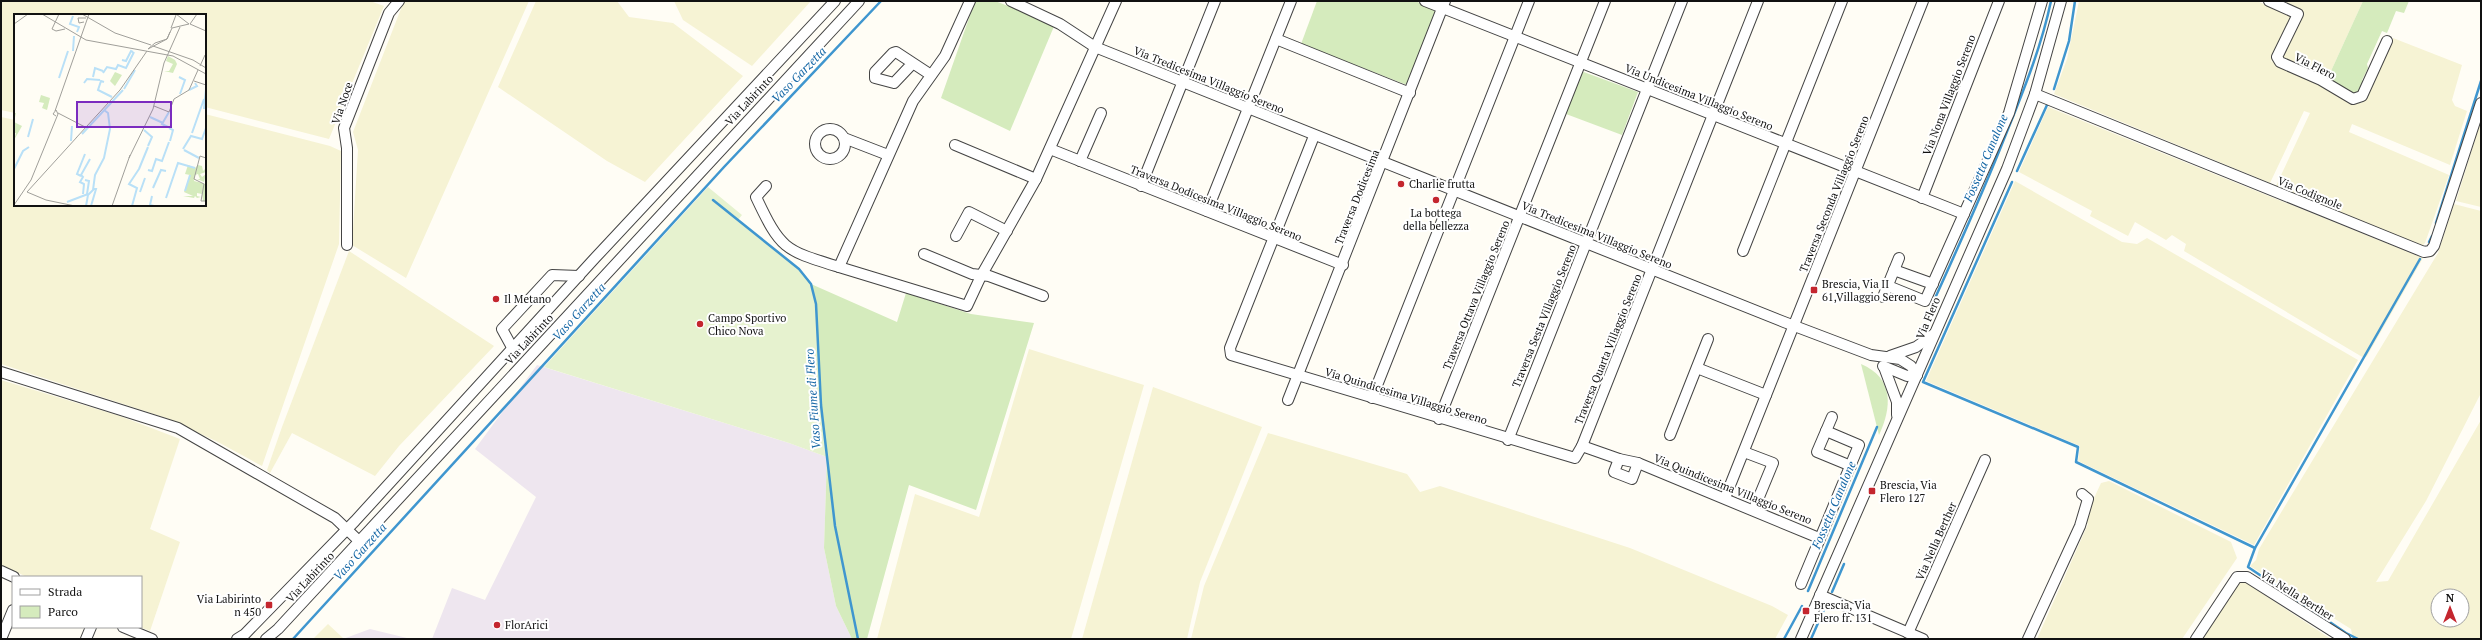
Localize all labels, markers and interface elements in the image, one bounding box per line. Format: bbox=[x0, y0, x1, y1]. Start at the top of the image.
inset map bbox=[14, 14, 206, 206]
street label: Via Nona Villaggio Sereno bbox=[1920, 33, 1978, 157]
water label: Vaso Garzetta bbox=[768, 43, 829, 106]
street label: Via Tredicesima Villaggio Sereno bbox=[1132, 43, 1286, 117]
street label: Via Flero bbox=[2292, 50, 2338, 82]
street label: Via Undicesima Villaggio Sereno bbox=[1623, 61, 1775, 133]
street label: Via Labirinto bbox=[722, 72, 776, 128]
street label: Via Noce bbox=[328, 80, 356, 126]
water label: Fossetta Canalone bbox=[1960, 111, 2011, 205]
street label: Traversa Seconda Villaggio Sereno bbox=[1796, 114, 1872, 274]
street label: Traversa Dodicesima bbox=[1332, 147, 1383, 247]
street label: Traversa Dodicesima Villaggio Sereno bbox=[1128, 162, 1304, 244]
street label: Via Codignole bbox=[2276, 174, 2345, 213]
place label: Charlie frutta bbox=[1409, 177, 1476, 191]
marker: Charlie frutta bbox=[1396, 179, 1406, 189]
marker: La bottega della bellezza bbox=[1431, 195, 1441, 205]
street label: Via Tredicesima Villaggio Sereno bbox=[1520, 198, 1674, 272]
place label: La bottega della bellezza bbox=[1403, 206, 1469, 233]
street label: Traversa Ottava Villaggio Sereno bbox=[1440, 218, 1512, 372]
street label: Traversa Sesta Villaggio Sereno bbox=[1509, 242, 1579, 390]
street label: Traversa Quarta Villaggio Sereno bbox=[1571, 272, 1645, 426]
place label: Brescia, Via II 61,Villaggio Sereno bbox=[1822, 277, 1916, 304]
water label: Vaso Garzetta bbox=[549, 280, 608, 344]
marker: Brescia, Via II 61,Villaggio Sereno bbox=[1809, 285, 1819, 295]
place label: Il Metano bbox=[504, 292, 551, 306]
marker: Il Metano bbox=[491, 294, 501, 304]
street label: Via Flero bbox=[1913, 295, 1943, 341]
street label: Via Labirinto bbox=[502, 311, 556, 367]
place label: Campo Sportivo Chico Nova bbox=[708, 311, 786, 338]
marker: Campo Sportivo Chico Nova bbox=[695, 319, 705, 329]
water label: Vaso Fiume di Flero bbox=[802, 348, 823, 450]
street label: Via Quindicesima Villaggio Sereno bbox=[1323, 365, 1489, 427]
street label: Via Quindicesima Villaggio Sereno bbox=[1652, 451, 1814, 527]
water label: Fossetta Canalone bbox=[1808, 458, 1859, 552]
place label: Brescia, Via Flero 127 bbox=[1880, 478, 1937, 505]
marker: Brescia, Via Flero 127 bbox=[1867, 486, 1877, 496]
street label: Via Nella Berther bbox=[1912, 499, 1960, 582]
water label: Vaso Garzetta bbox=[330, 520, 389, 584]
street label: Via Labirinto bbox=[283, 549, 337, 605]
street label: Via Nella Berther bbox=[2258, 567, 2337, 624]
legend bbox=[12, 576, 142, 628]
text: Strada bbox=[48, 584, 82, 599]
north arrow bbox=[2430, 588, 2470, 628]
text: N bbox=[2446, 591, 2455, 605]
place label: Via Labirinto n 450 bbox=[197, 592, 261, 619]
place label: Brescia, Via Flero fr. 131 bbox=[1814, 598, 1872, 625]
marker: Via Labirinto n 450 bbox=[264, 600, 274, 610]
text: Parco bbox=[48, 604, 78, 619]
marker: Brescia, Via Flero fr. 131 bbox=[1801, 606, 1811, 616]
place label: FlorArici bbox=[505, 618, 548, 632]
marker: FlorArici bbox=[492, 620, 502, 630]

